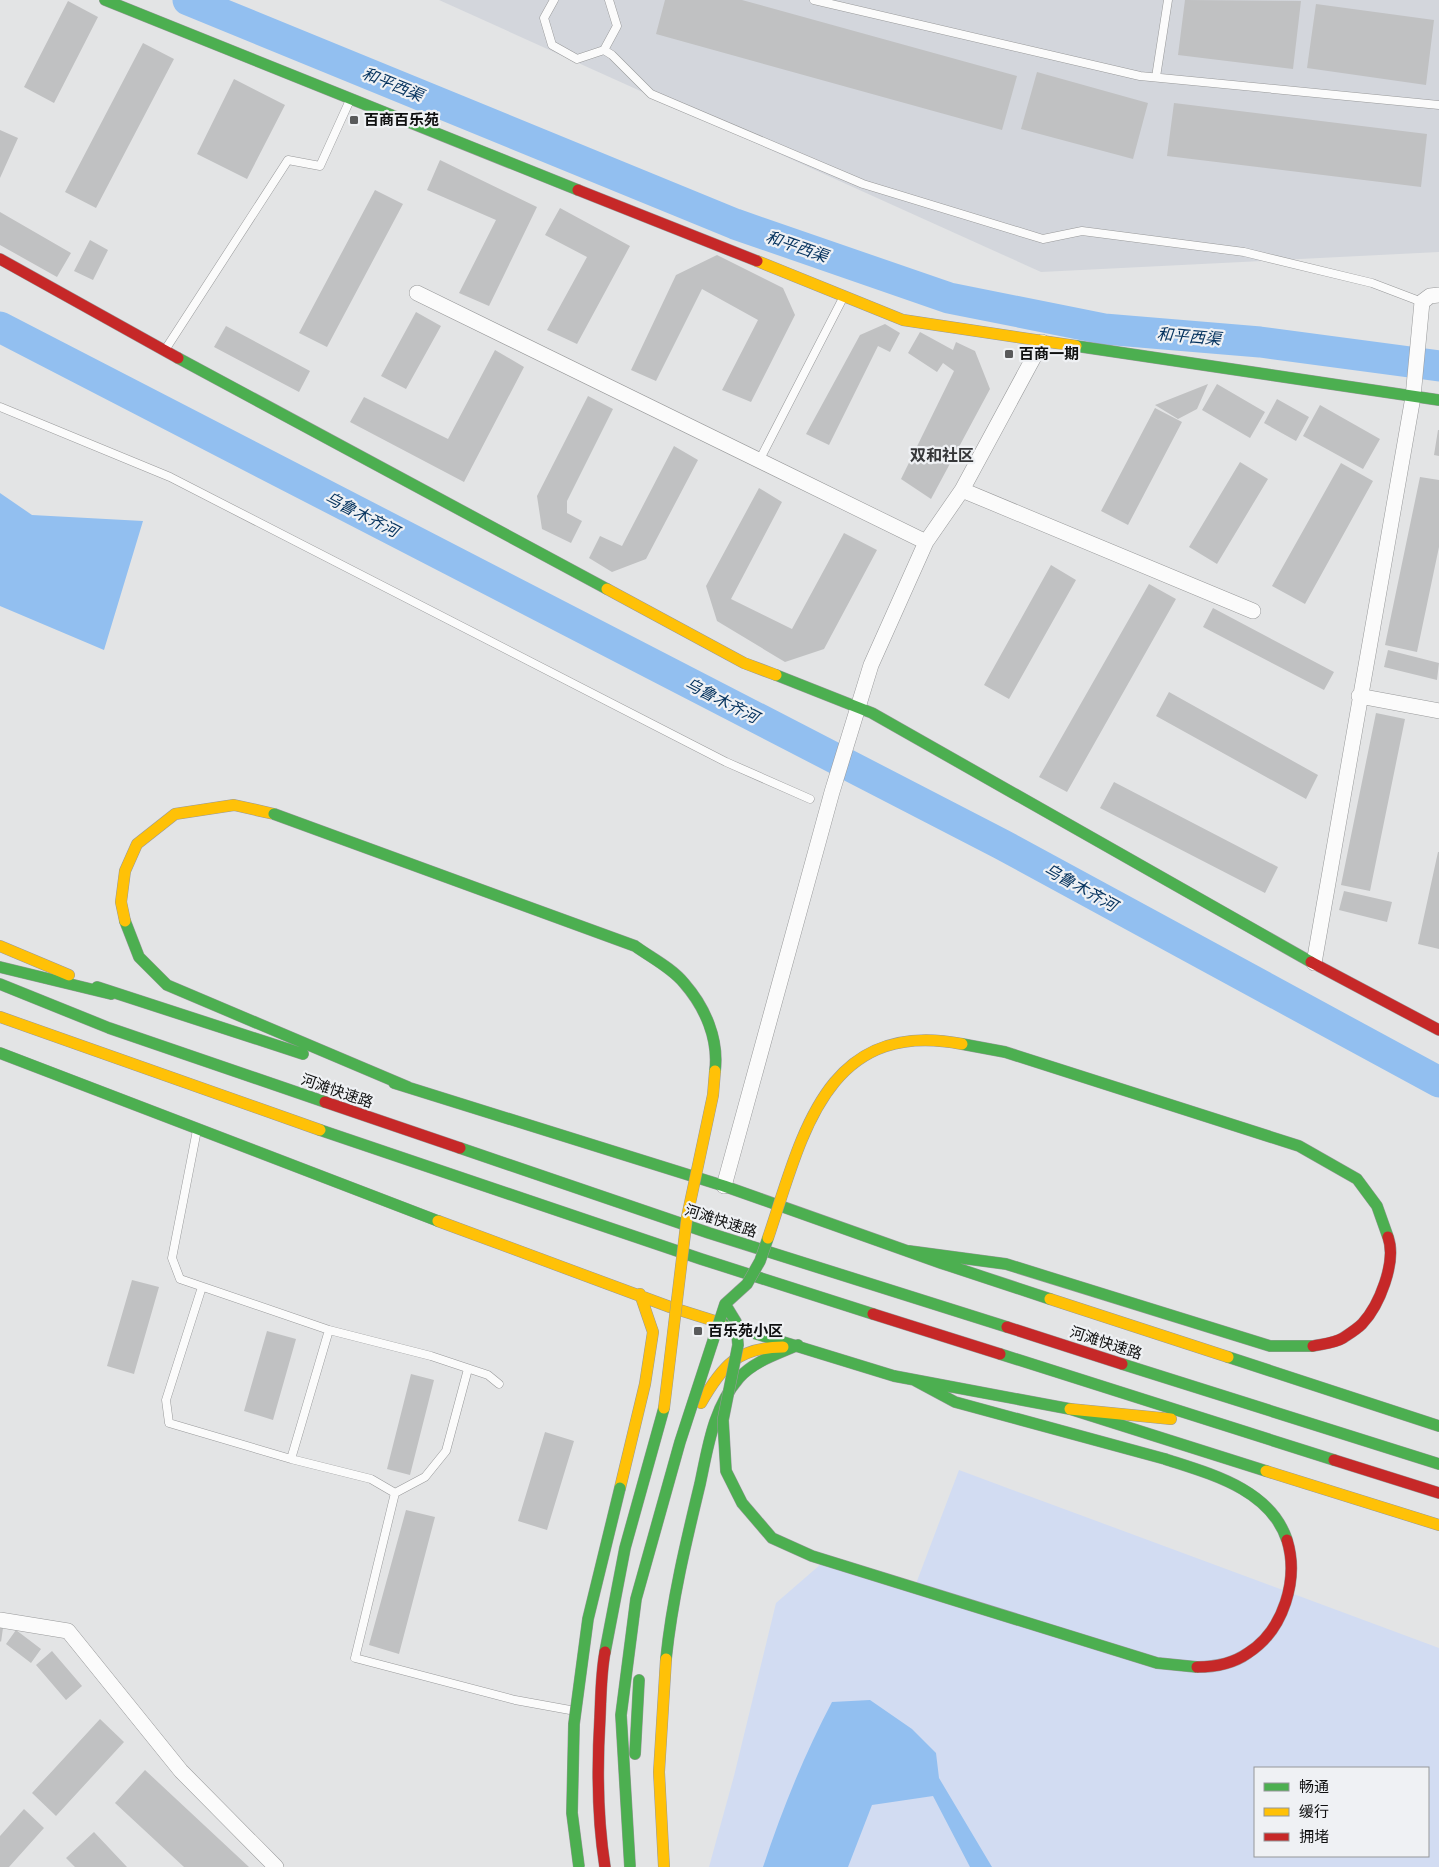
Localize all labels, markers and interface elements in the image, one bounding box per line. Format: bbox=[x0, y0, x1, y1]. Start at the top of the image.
water label: 和平西渠 bbox=[360, 63, 428, 105]
place label: 百商百乐苑 bbox=[364, 110, 439, 128]
marker: 百商百乐苑 bbox=[348, 114, 360, 126]
water label: 和平西渠 bbox=[764, 226, 832, 266]
water label: 和平西渠 bbox=[1156, 323, 1224, 348]
place label: 百商一期 bbox=[1019, 344, 1079, 362]
marker: 百商一期 bbox=[1003, 348, 1015, 360]
district label: 双和社区 bbox=[910, 445, 974, 464]
water label: 乌鲁木齐河 bbox=[322, 487, 405, 542]
water label: 乌鲁木齐河 bbox=[682, 673, 765, 728]
water label: 乌鲁木齐河 bbox=[1042, 859, 1123, 916]
street label: 河滩快速路 bbox=[299, 1069, 376, 1111]
street label: 河滩快速路 bbox=[683, 1200, 760, 1240]
place label: 百乐苑小区 bbox=[708, 1321, 783, 1339]
street label: 河滩快速路 bbox=[1068, 1322, 1145, 1362]
marker: 百乐苑小区 bbox=[692, 1325, 704, 1337]
legend bbox=[1254, 1767, 1429, 1857]
text: 畅通 bbox=[1299, 1777, 1329, 1795]
text: 缓行 bbox=[1299, 1802, 1329, 1820]
text: 拥堵 bbox=[1299, 1827, 1329, 1845]

